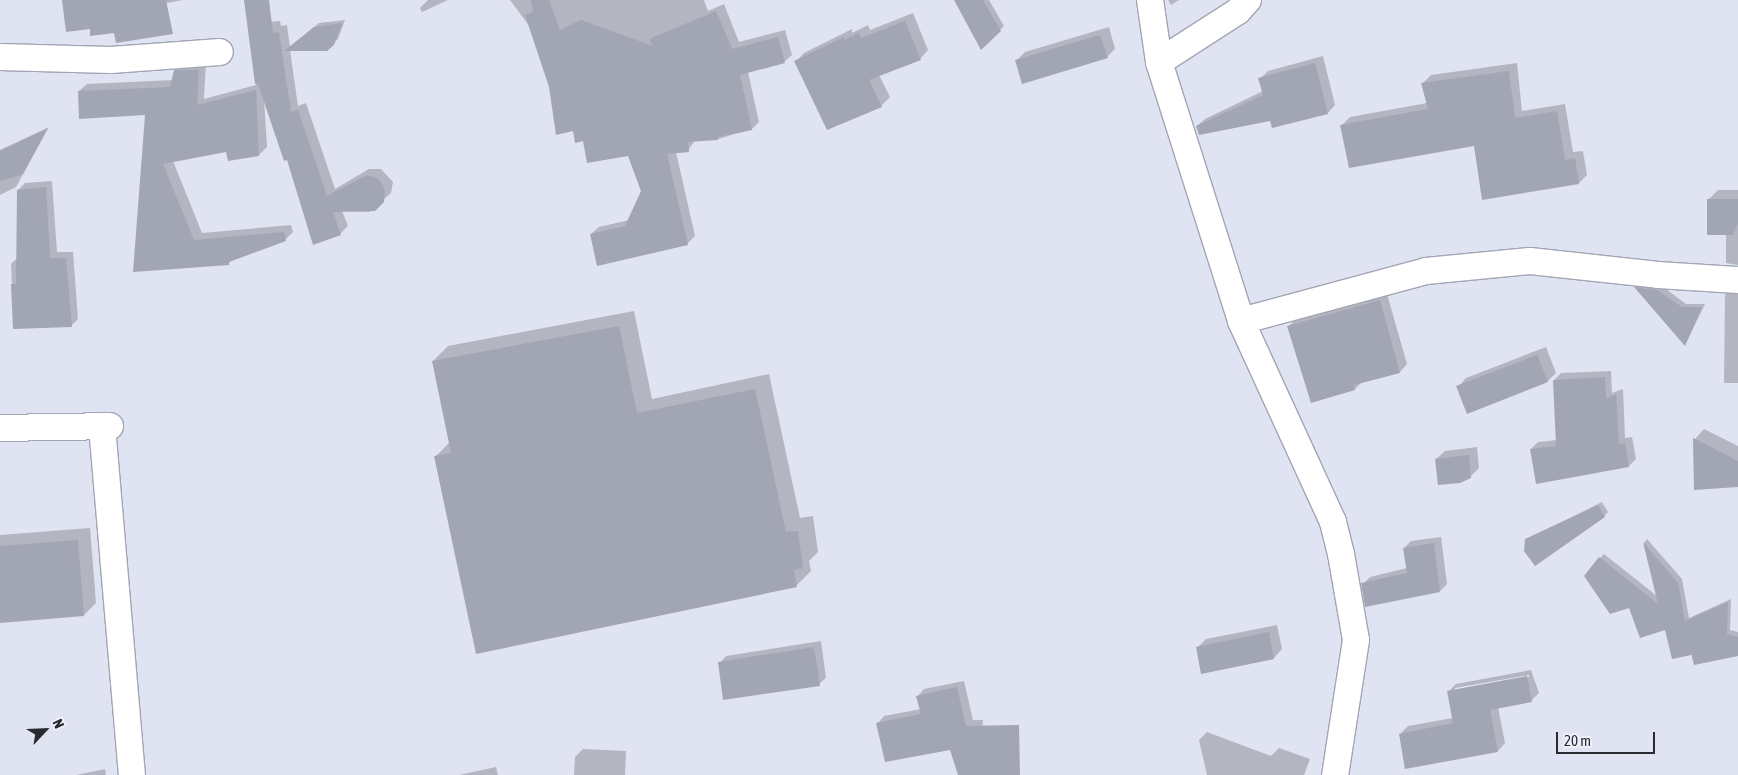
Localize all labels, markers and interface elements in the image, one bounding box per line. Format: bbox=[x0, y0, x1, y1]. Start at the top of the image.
north arrow bbox=[20, 705, 70, 755]
text: N bbox=[50, 717, 68, 731]
scale bar bbox=[1558, 722, 1657, 754]
text: 20 m bbox=[1564, 732, 1591, 749]

